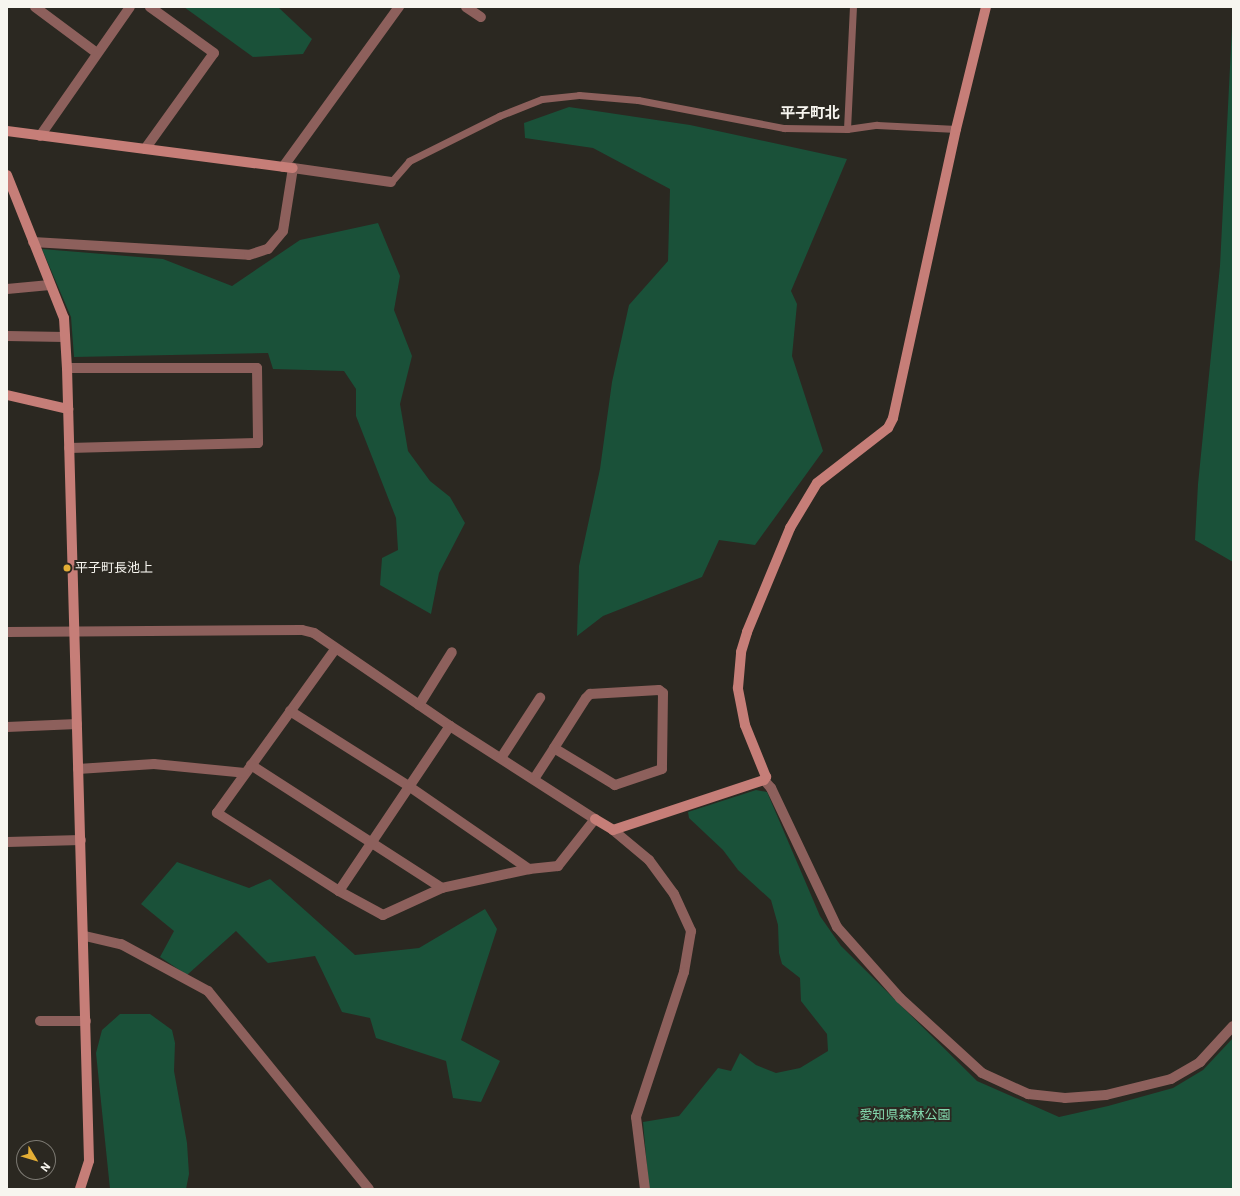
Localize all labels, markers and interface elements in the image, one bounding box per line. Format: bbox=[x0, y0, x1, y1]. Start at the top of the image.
district label: 平子町北 bbox=[780, 105, 840, 123]
place label: 平子町長池上 bbox=[75, 560, 153, 576]
marker: 平子町長池上 bbox=[62, 563, 72, 573]
park label: 愛知県森林公園 bbox=[860, 1107, 950, 1123]
north arrow bbox=[16, 1140, 56, 1180]
text: N bbox=[38, 1160, 53, 1174]

